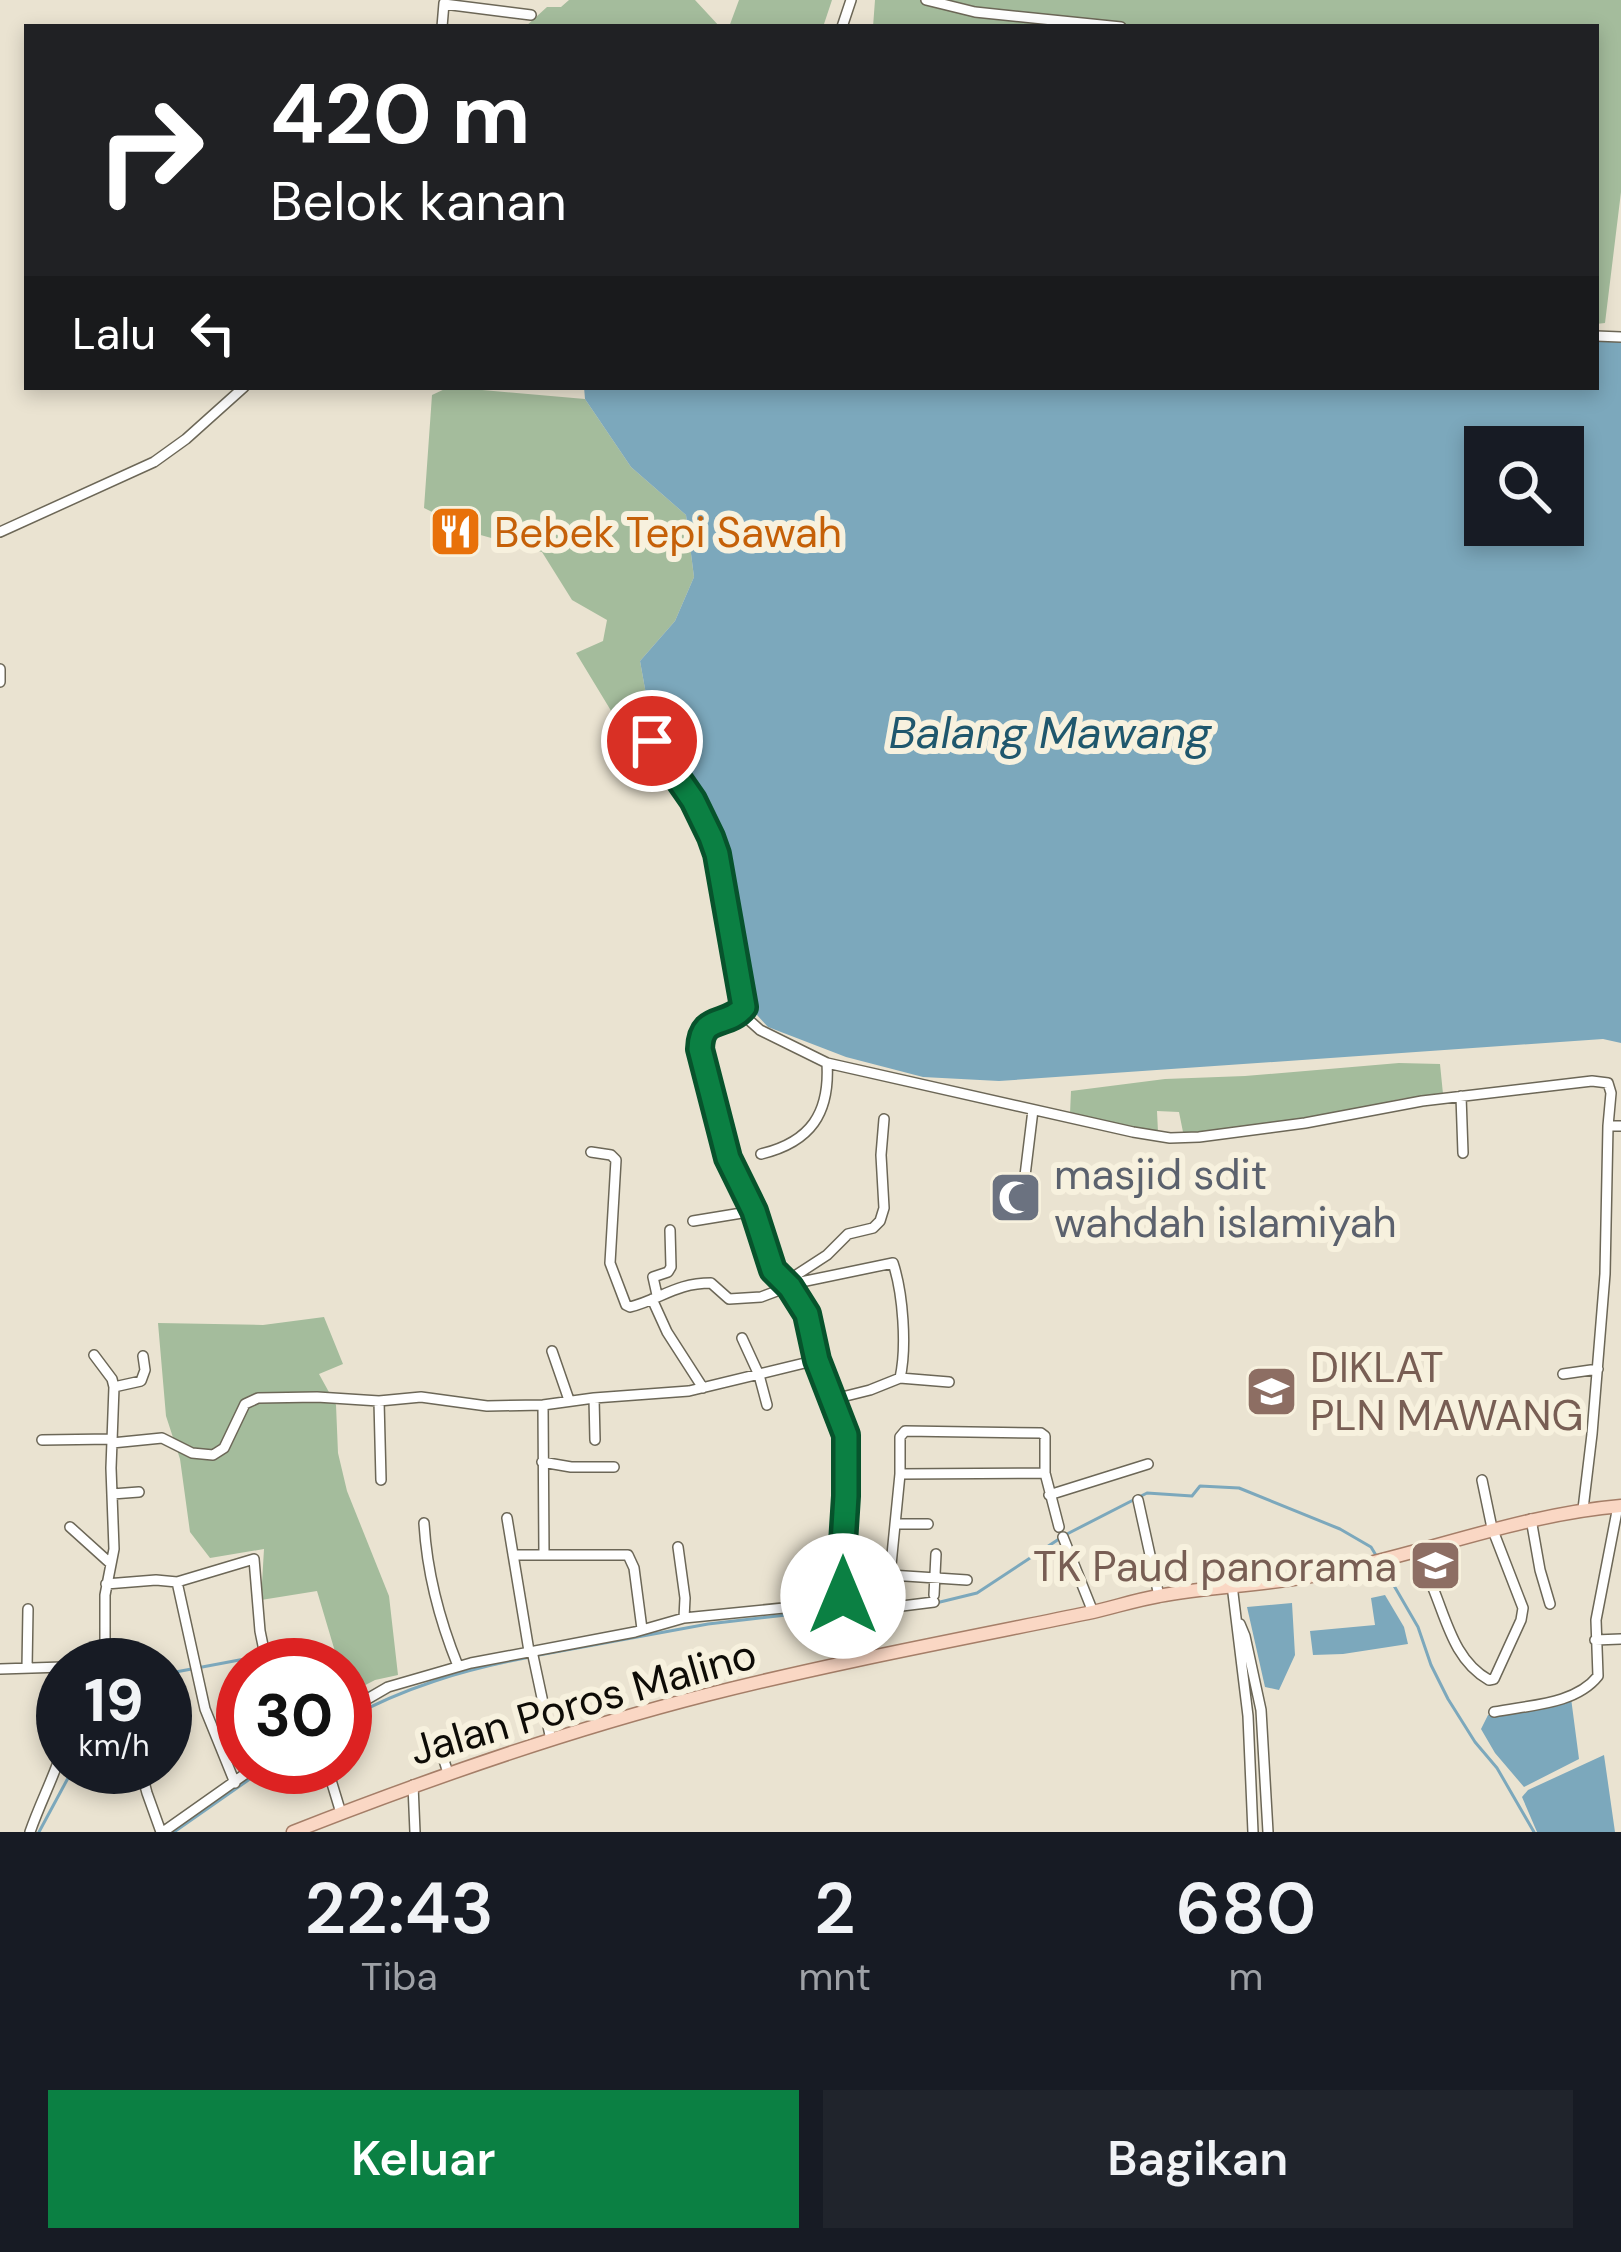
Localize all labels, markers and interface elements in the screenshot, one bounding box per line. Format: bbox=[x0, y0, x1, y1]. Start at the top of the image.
text: 420 m bbox=[270, 60, 531, 169]
icon: right bbox=[72, 72, 228, 228]
text: Belok kanan bbox=[270, 166, 567, 237]
icon: left bbox=[180, 300, 246, 366]
text: Lalu bbox=[72, 304, 156, 363]
map controls bbox=[1464, 426, 1584, 546]
button: search bbox=[1464, 426, 1584, 546]
restaurant icon: Bebek Tepi Sawah bbox=[427, 504, 483, 560]
place label: Bebek Tepi Sawah bbox=[494, 505, 842, 560]
pin bbox=[601, 690, 703, 792]
water label: Balang Mawang bbox=[889, 703, 1212, 762]
icon: arrive bbox=[619, 708, 685, 774]
place label: masjid sdit wahdah islamiyah bbox=[1054, 1147, 1397, 1250]
mosque icon: masjid sdit wahdah islamiyah bbox=[987, 1170, 1043, 1226]
place label: DIKLAT PLN MAWANG bbox=[1310, 1340, 1583, 1443]
school or university icon: DIKLAT PLN MAWANG bbox=[1243, 1363, 1299, 1419]
position arrow bbox=[780, 1533, 906, 1659]
school or university icon: TK Paud panorama bbox=[1408, 1538, 1464, 1594]
place label: TK Paud panorama bbox=[1033, 1539, 1397, 1594]
street label: Jalan Poros Malino bbox=[403, 1626, 763, 1778]
speed limit sign: 30 bbox=[216, 1638, 372, 1794]
text: 19 bbox=[84, 1661, 144, 1740]
text: km/h bbox=[79, 1726, 149, 1765]
text: 22:43 bbox=[305, 1862, 494, 1955]
text: 2 bbox=[814, 1862, 856, 1955]
text: 680 bbox=[1176, 1862, 1316, 1955]
text: Tiba bbox=[361, 1951, 438, 2002]
text: mnt bbox=[799, 1951, 871, 2002]
text: m bbox=[1229, 1951, 1263, 2002]
button: Keluar bbox=[48, 2090, 799, 2228]
button: Bagikan bbox=[823, 2090, 1573, 2228]

